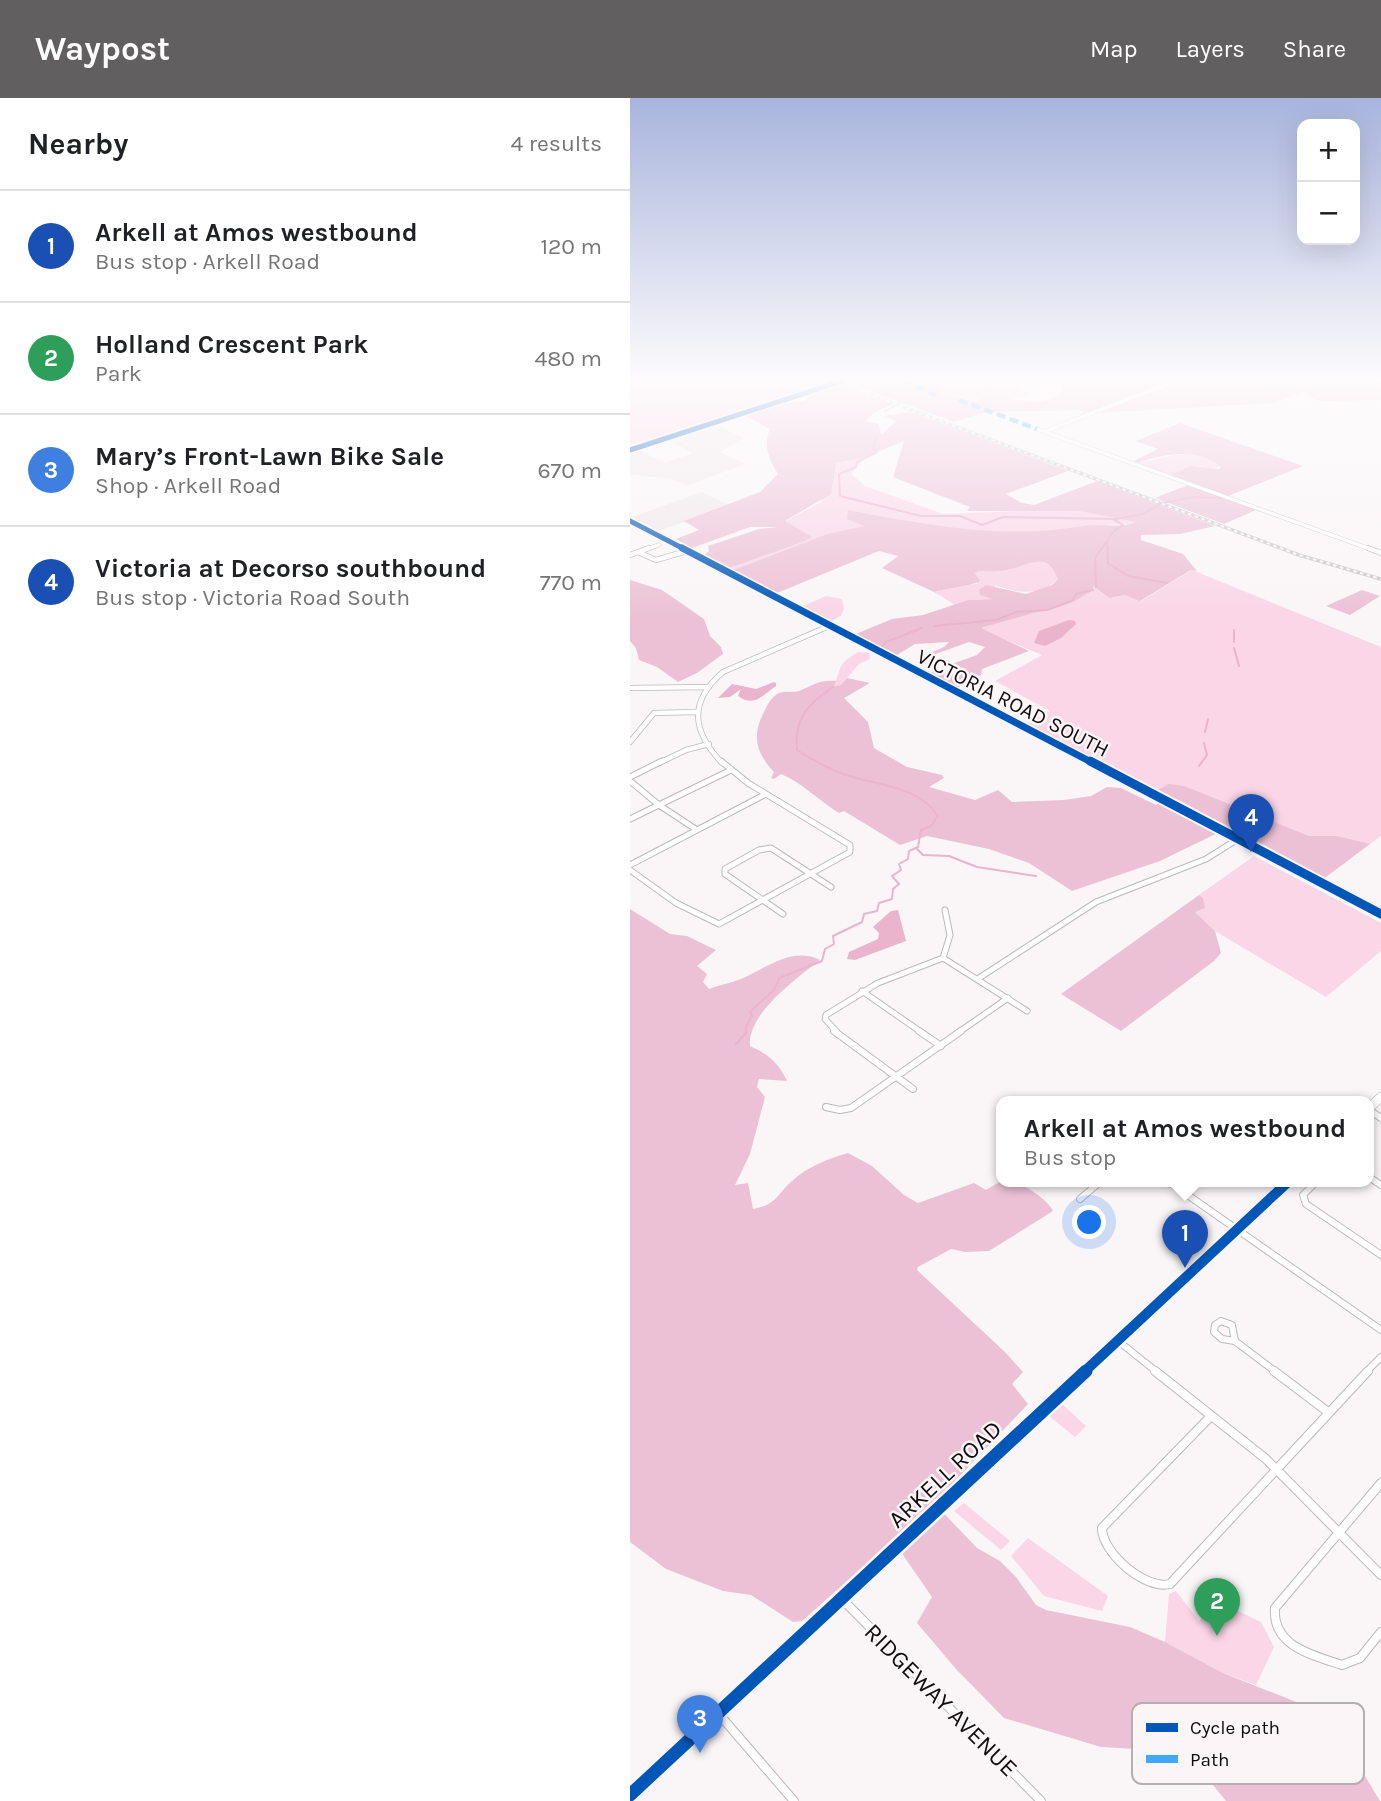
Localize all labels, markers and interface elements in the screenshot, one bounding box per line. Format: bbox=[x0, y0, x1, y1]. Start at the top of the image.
text: Waypost bbox=[35, 30, 170, 68]
text: Map bbox=[1090, 35, 1138, 63]
text: Layers bbox=[1176, 35, 1245, 63]
text: Share bbox=[1283, 35, 1346, 63]
map controls bbox=[1297, 119, 1360, 245]
button: + bbox=[1297, 119, 1360, 182]
text: Nearby bbox=[28, 126, 128, 162]
text: 4 results bbox=[510, 130, 602, 157]
button: − bbox=[1297, 182, 1360, 245]
text: Arkell at Amos westbound bbox=[95, 217, 418, 248]
text: 1 bbox=[47, 233, 55, 260]
text: 120 m bbox=[540, 233, 602, 260]
text: Bus stop · Arkell Road bbox=[95, 248, 320, 275]
text: Holland Crescent Park bbox=[95, 329, 368, 360]
text: 2 bbox=[44, 345, 58, 372]
text: 480 m bbox=[534, 345, 602, 372]
text: Park bbox=[95, 360, 142, 387]
text: Mary’s Front-Lawn Bike Sale bbox=[95, 441, 444, 472]
text: 3 bbox=[44, 457, 58, 484]
text: 670 m bbox=[537, 457, 602, 484]
text: Shop · Arkell Road bbox=[95, 472, 281, 499]
text: Victoria at Decorso southbound bbox=[95, 553, 486, 584]
text: 4 bbox=[44, 569, 58, 596]
text: 770 m bbox=[540, 569, 602, 596]
text: Bus stop · Victoria Road South bbox=[95, 584, 410, 611]
street label: VICTORIA ROAD SOUTH bbox=[913, 644, 1113, 762]
pin: 4 bbox=[1228, 794, 1274, 852]
popup bbox=[996, 1096, 1374, 1187]
text: Arkell at Amos westbound bbox=[1024, 1113, 1346, 1144]
text: Bus stop bbox=[1024, 1144, 1116, 1171]
your location bbox=[1072, 1205, 1106, 1239]
pin: 1 bbox=[1162, 1210, 1208, 1268]
street label: ARKELL ROAD bbox=[883, 1414, 1007, 1534]
pin: 2 bbox=[1194, 1578, 1240, 1636]
street label: RIDGEWAY AVENUE bbox=[859, 1618, 1023, 1782]
pin: 3 bbox=[677, 1695, 723, 1753]
legend bbox=[1132, 1703, 1364, 1784]
text: Cycle path bbox=[1190, 1717, 1280, 1739]
text: Path bbox=[1190, 1749, 1230, 1771]

